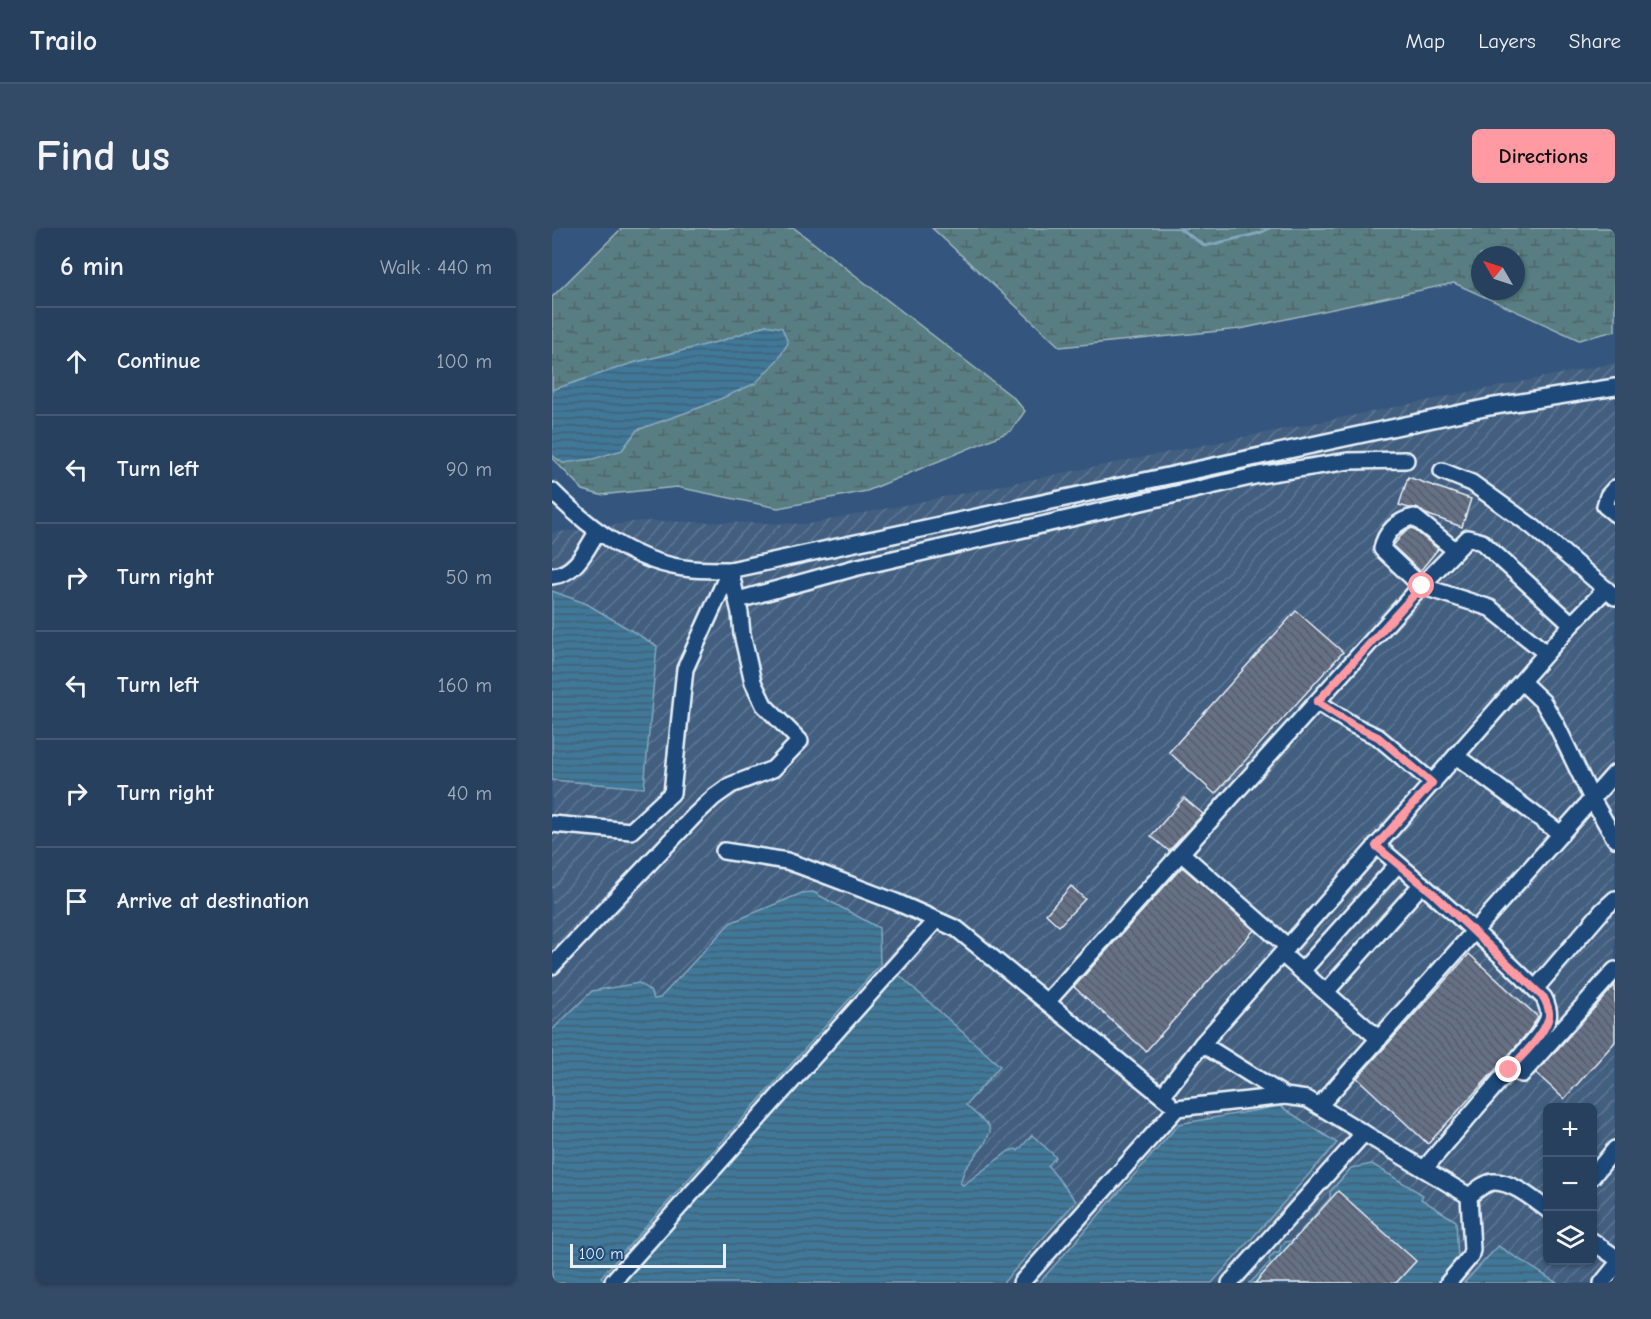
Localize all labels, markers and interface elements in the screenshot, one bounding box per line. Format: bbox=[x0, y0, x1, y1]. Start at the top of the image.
text: Trailo bbox=[30, 25, 97, 57]
text: Map bbox=[1406, 29, 1445, 53]
text: Layers bbox=[1478, 29, 1536, 53]
text: Share bbox=[1569, 29, 1621, 53]
button: Directions bbox=[1472, 129, 1615, 183]
text: Find us bbox=[36, 132, 170, 181]
north arrow bbox=[1471, 246, 1525, 300]
text: 6 min bbox=[60, 252, 124, 282]
text: Walk · 440 m bbox=[380, 256, 492, 279]
icon: ahead bbox=[60, 345, 93, 378]
text: Continue bbox=[117, 348, 200, 374]
text: 100 m bbox=[437, 350, 492, 373]
icon: left bbox=[60, 453, 93, 486]
text: Turn left bbox=[117, 456, 199, 482]
text: 90 m bbox=[446, 458, 492, 481]
icon: right bbox=[60, 561, 93, 594]
text: Turn right bbox=[117, 564, 214, 590]
text: 50 m bbox=[446, 566, 492, 589]
route start bbox=[1408, 572, 1434, 598]
icon: left bbox=[60, 669, 93, 702]
text: Turn left bbox=[117, 672, 199, 698]
text: 160 m bbox=[438, 674, 492, 697]
icon: right bbox=[60, 777, 93, 810]
text: Turn right bbox=[117, 780, 214, 806]
text: 40 m bbox=[447, 782, 492, 805]
icon: arrive bbox=[60, 885, 93, 918]
text: Arrive at destination bbox=[117, 888, 309, 914]
route end bbox=[1495, 1056, 1521, 1082]
map controls bbox=[1543, 1103, 1597, 1265]
button: + bbox=[1543, 1103, 1597, 1157]
button: − bbox=[1543, 1157, 1597, 1211]
button: layers bbox=[1543, 1211, 1597, 1265]
scale bar bbox=[570, 1241, 726, 1268]
text: 100 m bbox=[579, 1245, 623, 1263]

